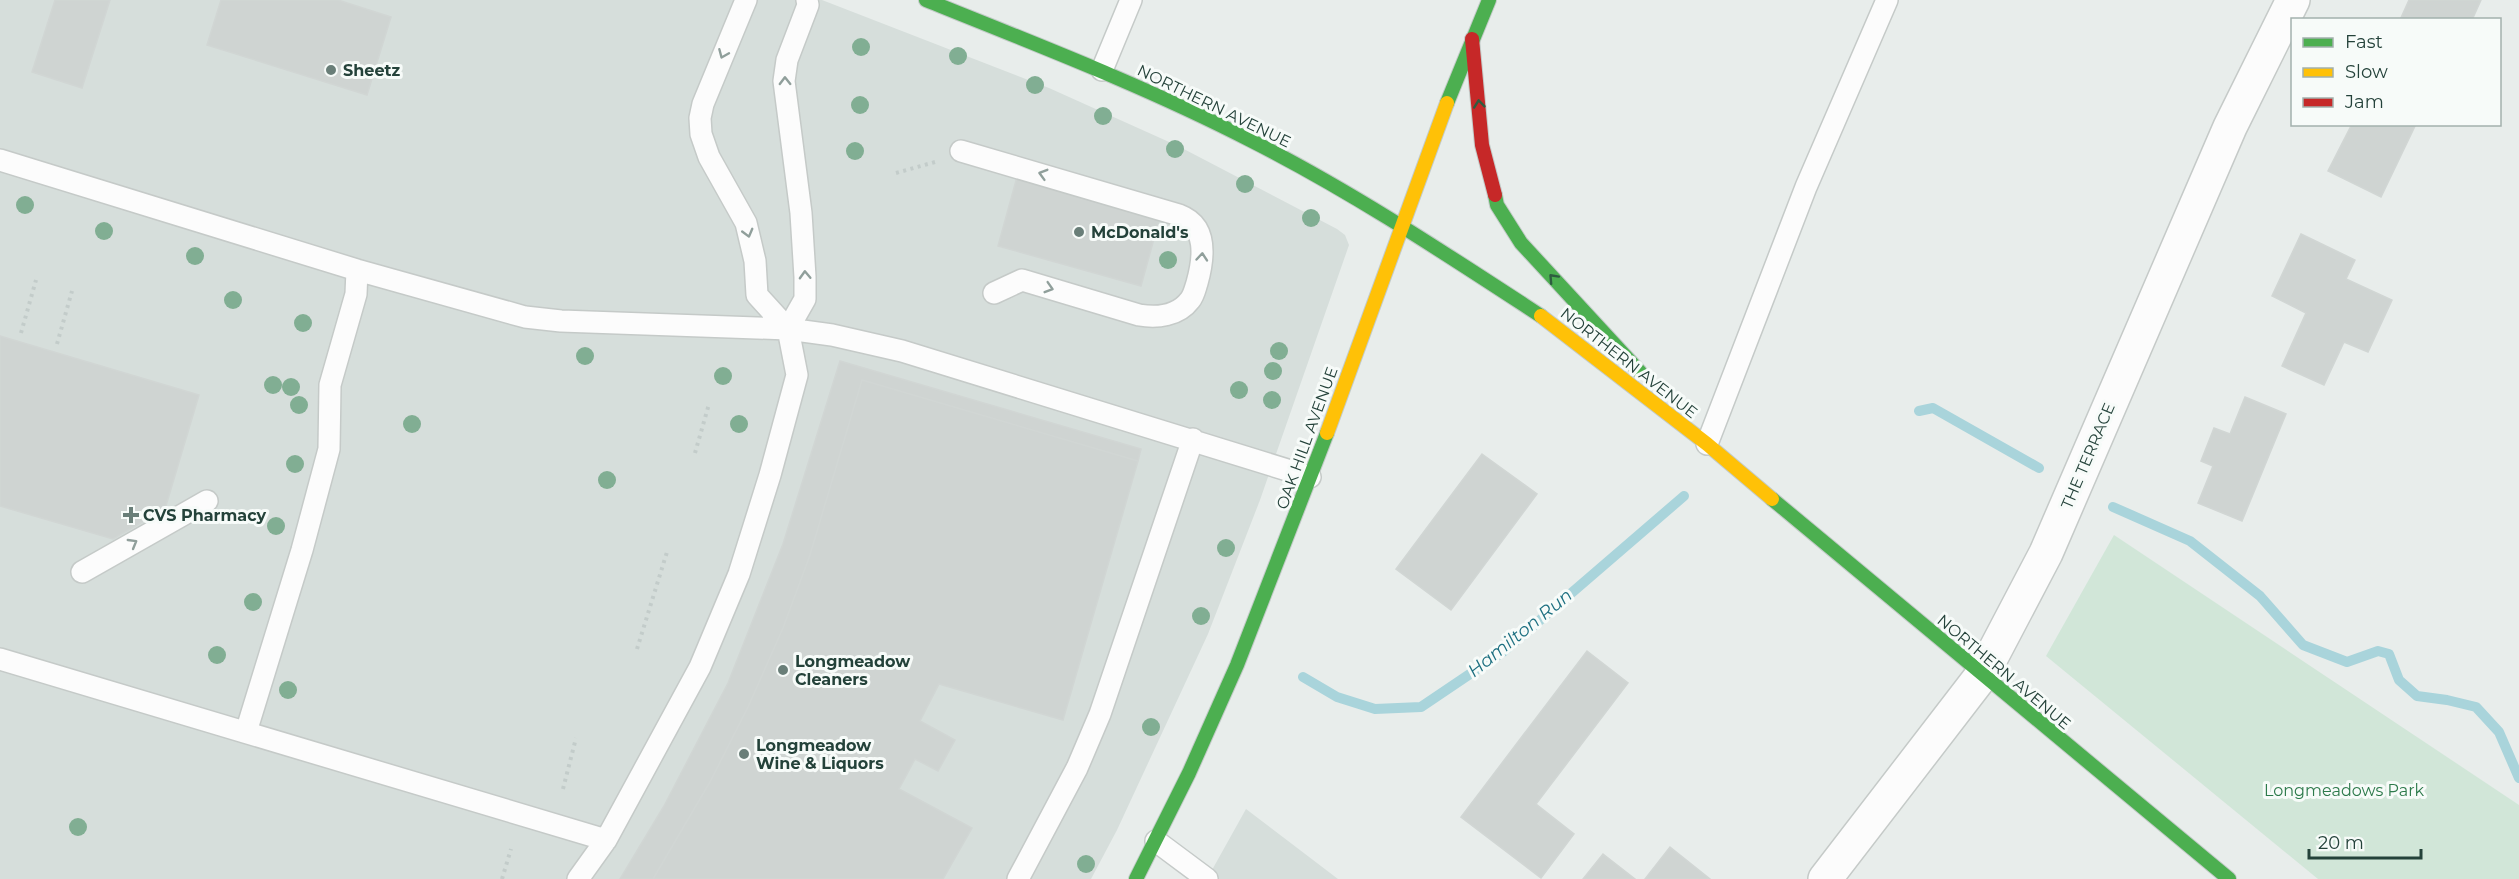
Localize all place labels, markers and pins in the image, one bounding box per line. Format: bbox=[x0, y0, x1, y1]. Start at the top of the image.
place label: Sheetz bbox=[343, 61, 400, 80]
marker: Sheetz bbox=[324, 63, 338, 77]
place label: McDonald's bbox=[1091, 223, 1189, 242]
marker: McDonald's bbox=[1072, 225, 1086, 239]
place label: CVS Pharmacy bbox=[143, 506, 267, 525]
marker: CVS Pharmacy bbox=[124, 508, 138, 522]
place label: Longmeadow Cleaners bbox=[795, 652, 910, 689]
marker: Longmeadow Cleaners bbox=[776, 663, 790, 677]
place label: Longmeadow Wine & Liquors bbox=[756, 736, 884, 773]
marker: Longmeadow Wine & Liquors bbox=[737, 747, 751, 761]

